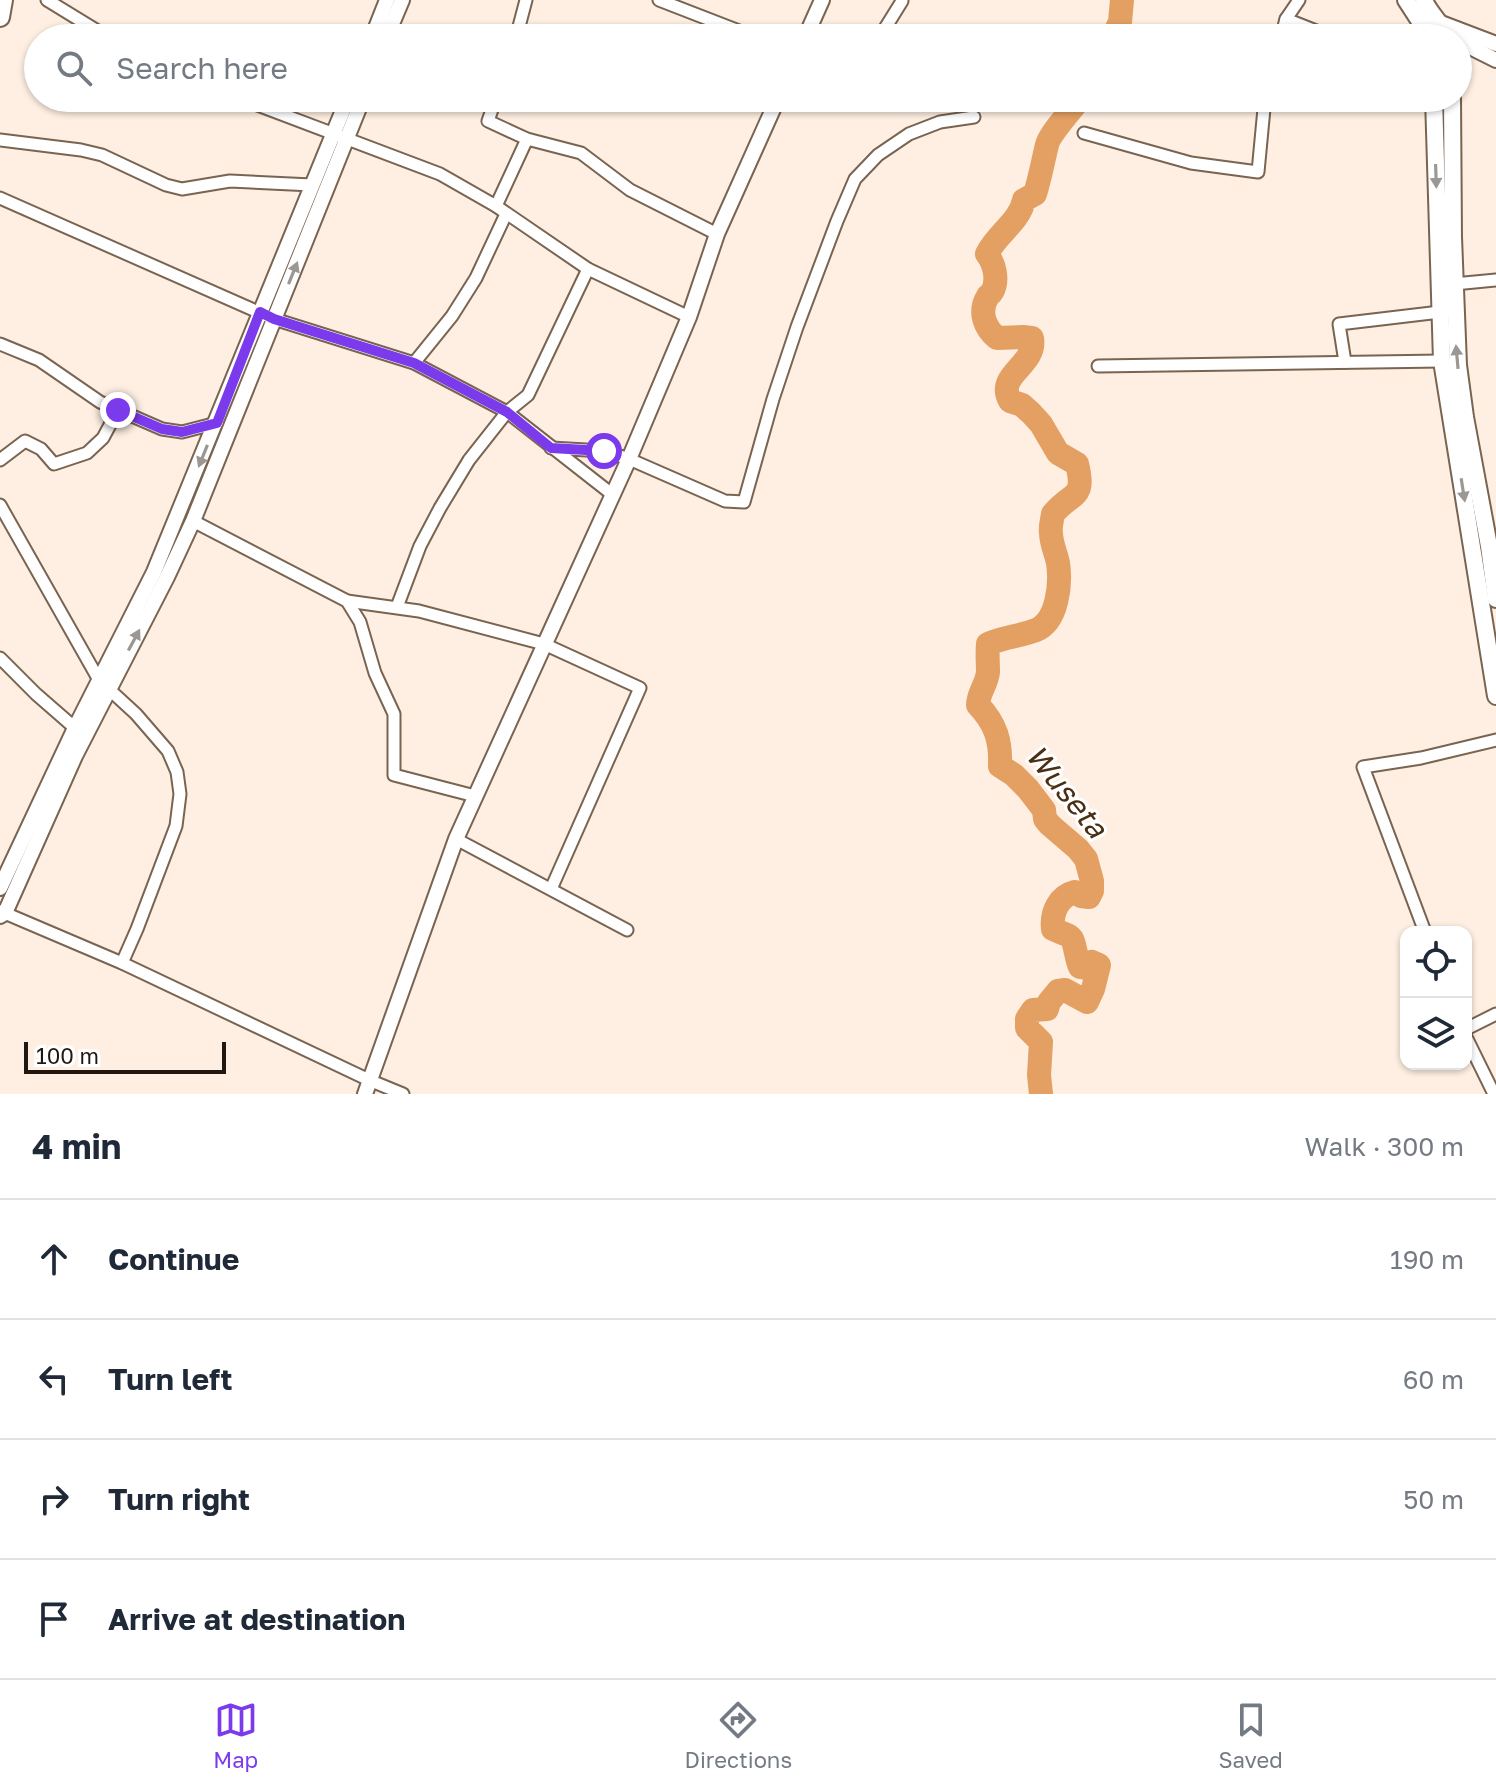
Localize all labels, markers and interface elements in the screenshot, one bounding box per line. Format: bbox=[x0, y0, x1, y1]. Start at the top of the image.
search box bbox=[24, 24, 1472, 112]
icon: search bbox=[52, 46, 96, 90]
text: Search here bbox=[116, 50, 288, 86]
one-way arrow bbox=[1430, 164, 1443, 189]
one-way arrow bbox=[286, 261, 299, 285]
one-way arrow bbox=[1450, 344, 1463, 369]
route end bbox=[100, 392, 136, 428]
route start bbox=[586, 433, 622, 469]
one-way arrow bbox=[196, 444, 209, 468]
one-way arrow bbox=[1457, 478, 1470, 503]
one-way arrow bbox=[128, 629, 141, 652]
water label: Wuseta bbox=[1019, 737, 1116, 845]
map controls bbox=[1400, 926, 1472, 1070]
button: locate bbox=[1400, 926, 1472, 998]
button: layers bbox=[1400, 998, 1472, 1070]
scale bar bbox=[24, 1038, 226, 1074]
text: 100 m bbox=[36, 1042, 99, 1069]
text: 4 min bbox=[32, 1126, 121, 1166]
text: Walk · 300 m bbox=[1305, 1131, 1464, 1162]
icon: ahead bbox=[32, 1237, 76, 1281]
text: Continue bbox=[108, 1241, 239, 1277]
text: 190 m bbox=[1390, 1244, 1464, 1275]
icon: left bbox=[32, 1357, 76, 1401]
text: Turn left bbox=[108, 1361, 233, 1397]
text: 60 m bbox=[1403, 1364, 1464, 1395]
icon: right bbox=[32, 1477, 76, 1521]
text: Turn right bbox=[108, 1481, 250, 1517]
text: 50 m bbox=[1403, 1484, 1464, 1515]
icon: arrive bbox=[32, 1597, 76, 1641]
text: Arrive at destination bbox=[108, 1601, 405, 1637]
tab: Map bbox=[213, 1698, 258, 1773]
tab: Directions bbox=[685, 1698, 792, 1773]
tab: Saved bbox=[1219, 1698, 1283, 1773]

